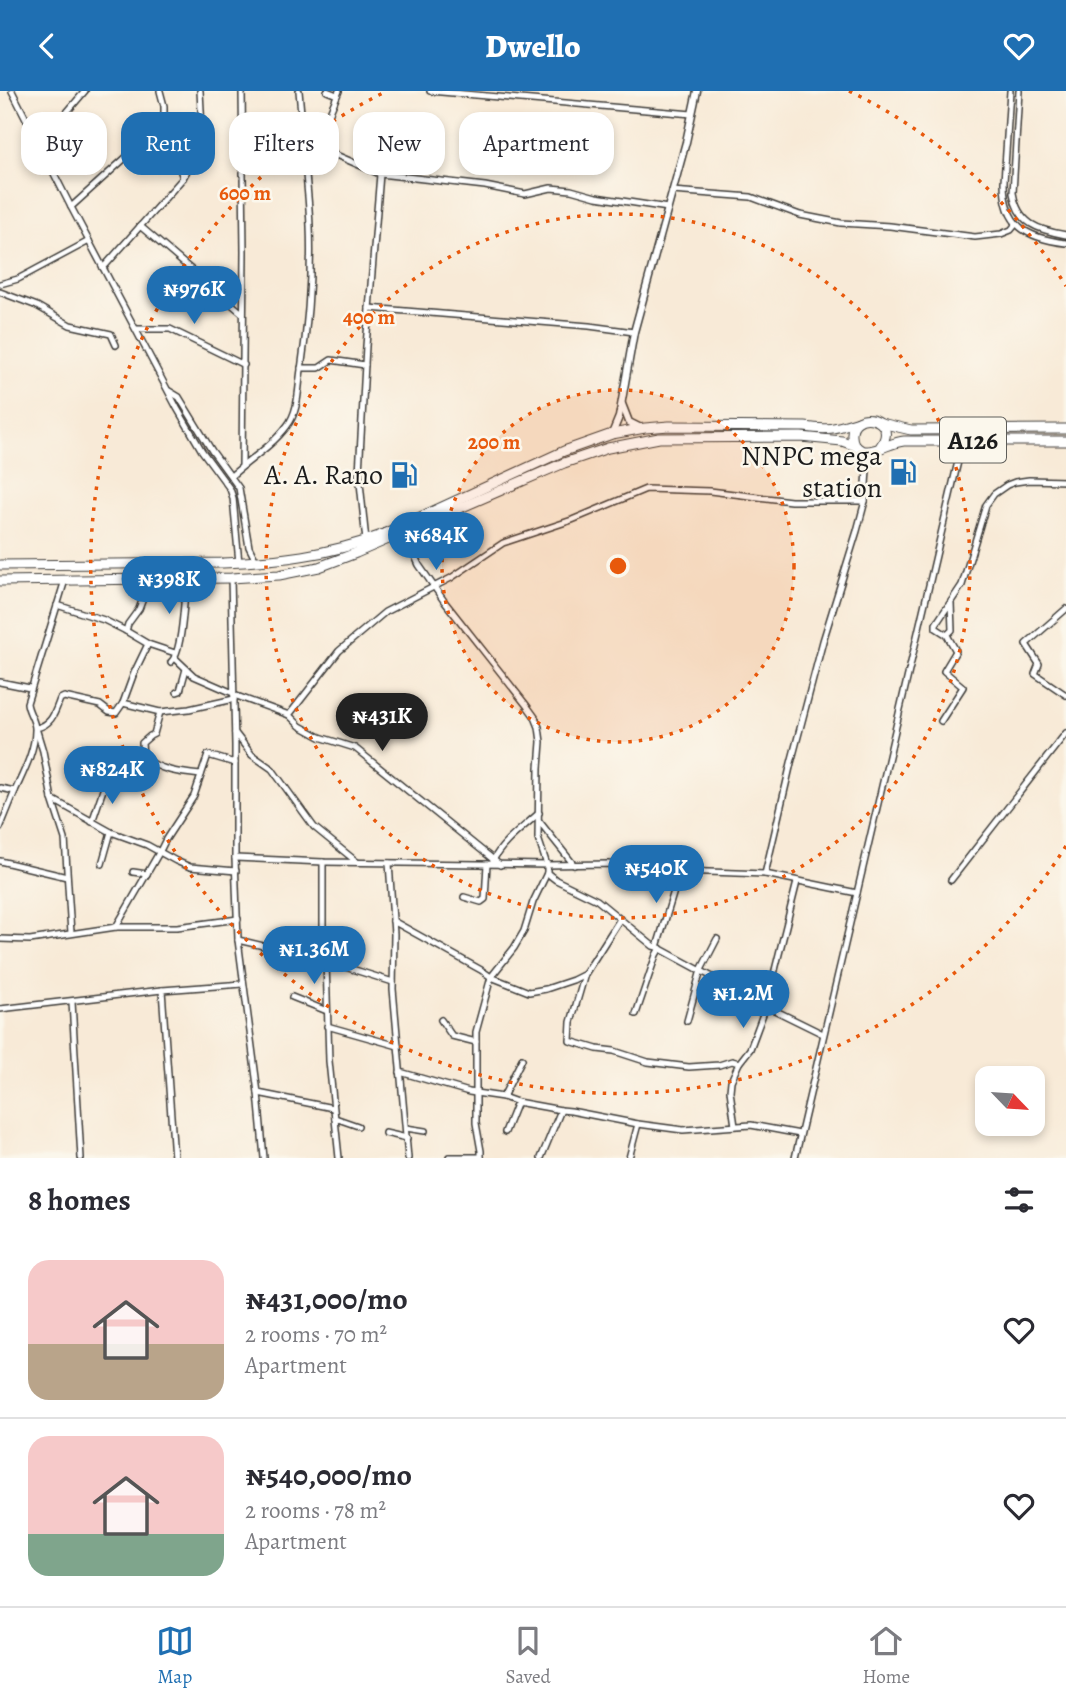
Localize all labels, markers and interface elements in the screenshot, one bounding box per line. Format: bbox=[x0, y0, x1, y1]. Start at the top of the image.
text: Dwello bbox=[485, 24, 581, 68]
icon: back bbox=[28, 27, 66, 65]
icon: heart bbox=[1000, 27, 1038, 65]
chip: Buy bbox=[21, 112, 107, 175]
chip: Rent bbox=[121, 112, 215, 175]
chip: Filters bbox=[229, 112, 339, 175]
chip: New bbox=[353, 112, 445, 175]
chip: Apartment bbox=[459, 112, 614, 175]
text: 600 m bbox=[219, 179, 271, 207]
pin: ₦976K bbox=[145, 267, 243, 326]
text: ₦976K bbox=[163, 273, 225, 304]
text: 400 m bbox=[343, 303, 396, 331]
road number: A126 bbox=[940, 417, 1006, 463]
text: 200 m bbox=[468, 428, 521, 456]
place label: NNPC mega station bbox=[741, 437, 882, 507]
place label: A. A. Rano bbox=[263, 456, 383, 494]
fuel station icon: NNPC mega station bbox=[888, 457, 918, 487]
fuel station icon: A. A. Rano bbox=[389, 460, 419, 490]
pin: ₦684K bbox=[387, 512, 485, 572]
text: ₦684K bbox=[404, 519, 468, 550]
centre of rings bbox=[606, 554, 630, 578]
pin: ₦398K bbox=[120, 557, 218, 616]
text: ₦398K bbox=[138, 563, 200, 594]
pin: ₦431K bbox=[333, 693, 431, 753]
text: ₦431K bbox=[352, 700, 412, 731]
pin: ₦824K bbox=[63, 747, 161, 806]
text: ₦824K bbox=[80, 753, 144, 784]
pin: ₦540K bbox=[607, 845, 705, 905]
text: ₦540K bbox=[624, 852, 688, 883]
pin: ₦1.36M bbox=[257, 927, 371, 986]
text: ₦1.36M bbox=[279, 933, 349, 964]
pin: ₦1.2M bbox=[694, 971, 792, 1030]
text: ₦1.2M bbox=[712, 977, 774, 1008]
north arrow bbox=[975, 1066, 1045, 1136]
map controls bbox=[975, 1066, 1045, 1136]
text: 8 homes bbox=[28, 1180, 131, 1220]
icon: filters bbox=[1000, 1181, 1038, 1219]
text: ₦431,000/mo bbox=[245, 1279, 408, 1319]
icon: home bbox=[84, 1288, 168, 1372]
icon: heart bbox=[1000, 1311, 1038, 1349]
text: 2 rooms · 70 m² bbox=[245, 1319, 387, 1350]
text: Apartment bbox=[245, 1350, 347, 1381]
text: ₦540,000/mo bbox=[245, 1455, 412, 1495]
icon: home bbox=[84, 1464, 168, 1548]
icon: heart bbox=[1000, 1487, 1038, 1525]
text: 2 rooms · 78 m² bbox=[245, 1495, 386, 1526]
text: Apartment bbox=[245, 1526, 347, 1557]
tab: Map bbox=[156, 1622, 194, 1690]
tab: Saved bbox=[506, 1622, 551, 1690]
tab: Home bbox=[862, 1622, 910, 1690]

